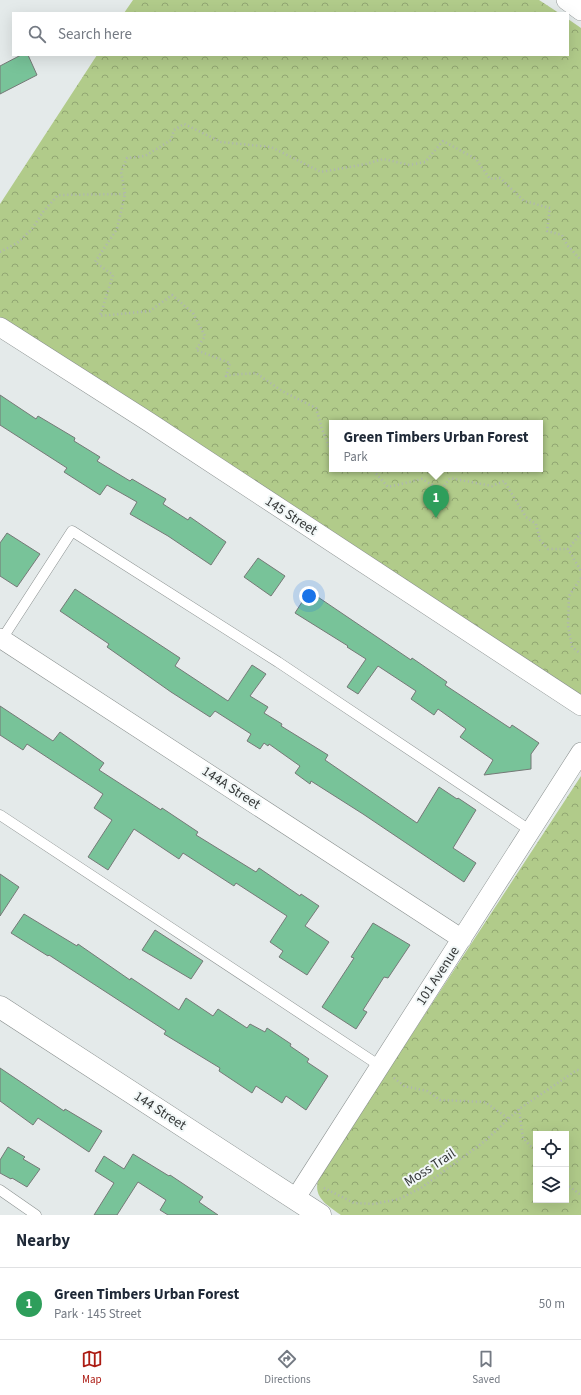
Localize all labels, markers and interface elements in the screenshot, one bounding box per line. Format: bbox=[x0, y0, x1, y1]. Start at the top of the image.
search box bbox=[12, 12, 569, 56]
icon: search bbox=[26, 23, 48, 45]
text: Search here bbox=[58, 24, 132, 45]
popup bbox=[329, 420, 543, 472]
text: Green Timbers Urban Forest bbox=[343, 427, 529, 448]
text: Park bbox=[343, 448, 368, 466]
pin: 1 bbox=[423, 485, 449, 518]
street label: 145 Street bbox=[261, 492, 321, 541]
your location bbox=[299, 586, 319, 606]
street label: 144A Street bbox=[198, 762, 264, 815]
street label: 101 Avenue bbox=[411, 942, 465, 1009]
street label: 144 Street bbox=[130, 1087, 190, 1136]
map controls bbox=[533, 1131, 569, 1203]
button: locate bbox=[533, 1131, 569, 1167]
street label: Moss Trail bbox=[400, 1144, 460, 1192]
button: layers bbox=[533, 1167, 569, 1203]
text: Nearby bbox=[16, 1229, 70, 1253]
text: Green Timbers Urban Forest bbox=[54, 1284, 239, 1305]
text: 1 bbox=[26, 1295, 32, 1313]
text: 50 m bbox=[539, 1295, 565, 1313]
text: Park · 145 Street bbox=[54, 1305, 141, 1323]
tab: Map bbox=[81, 1348, 103, 1387]
tab: Directions bbox=[264, 1348, 311, 1387]
tab: Saved bbox=[472, 1348, 500, 1387]

